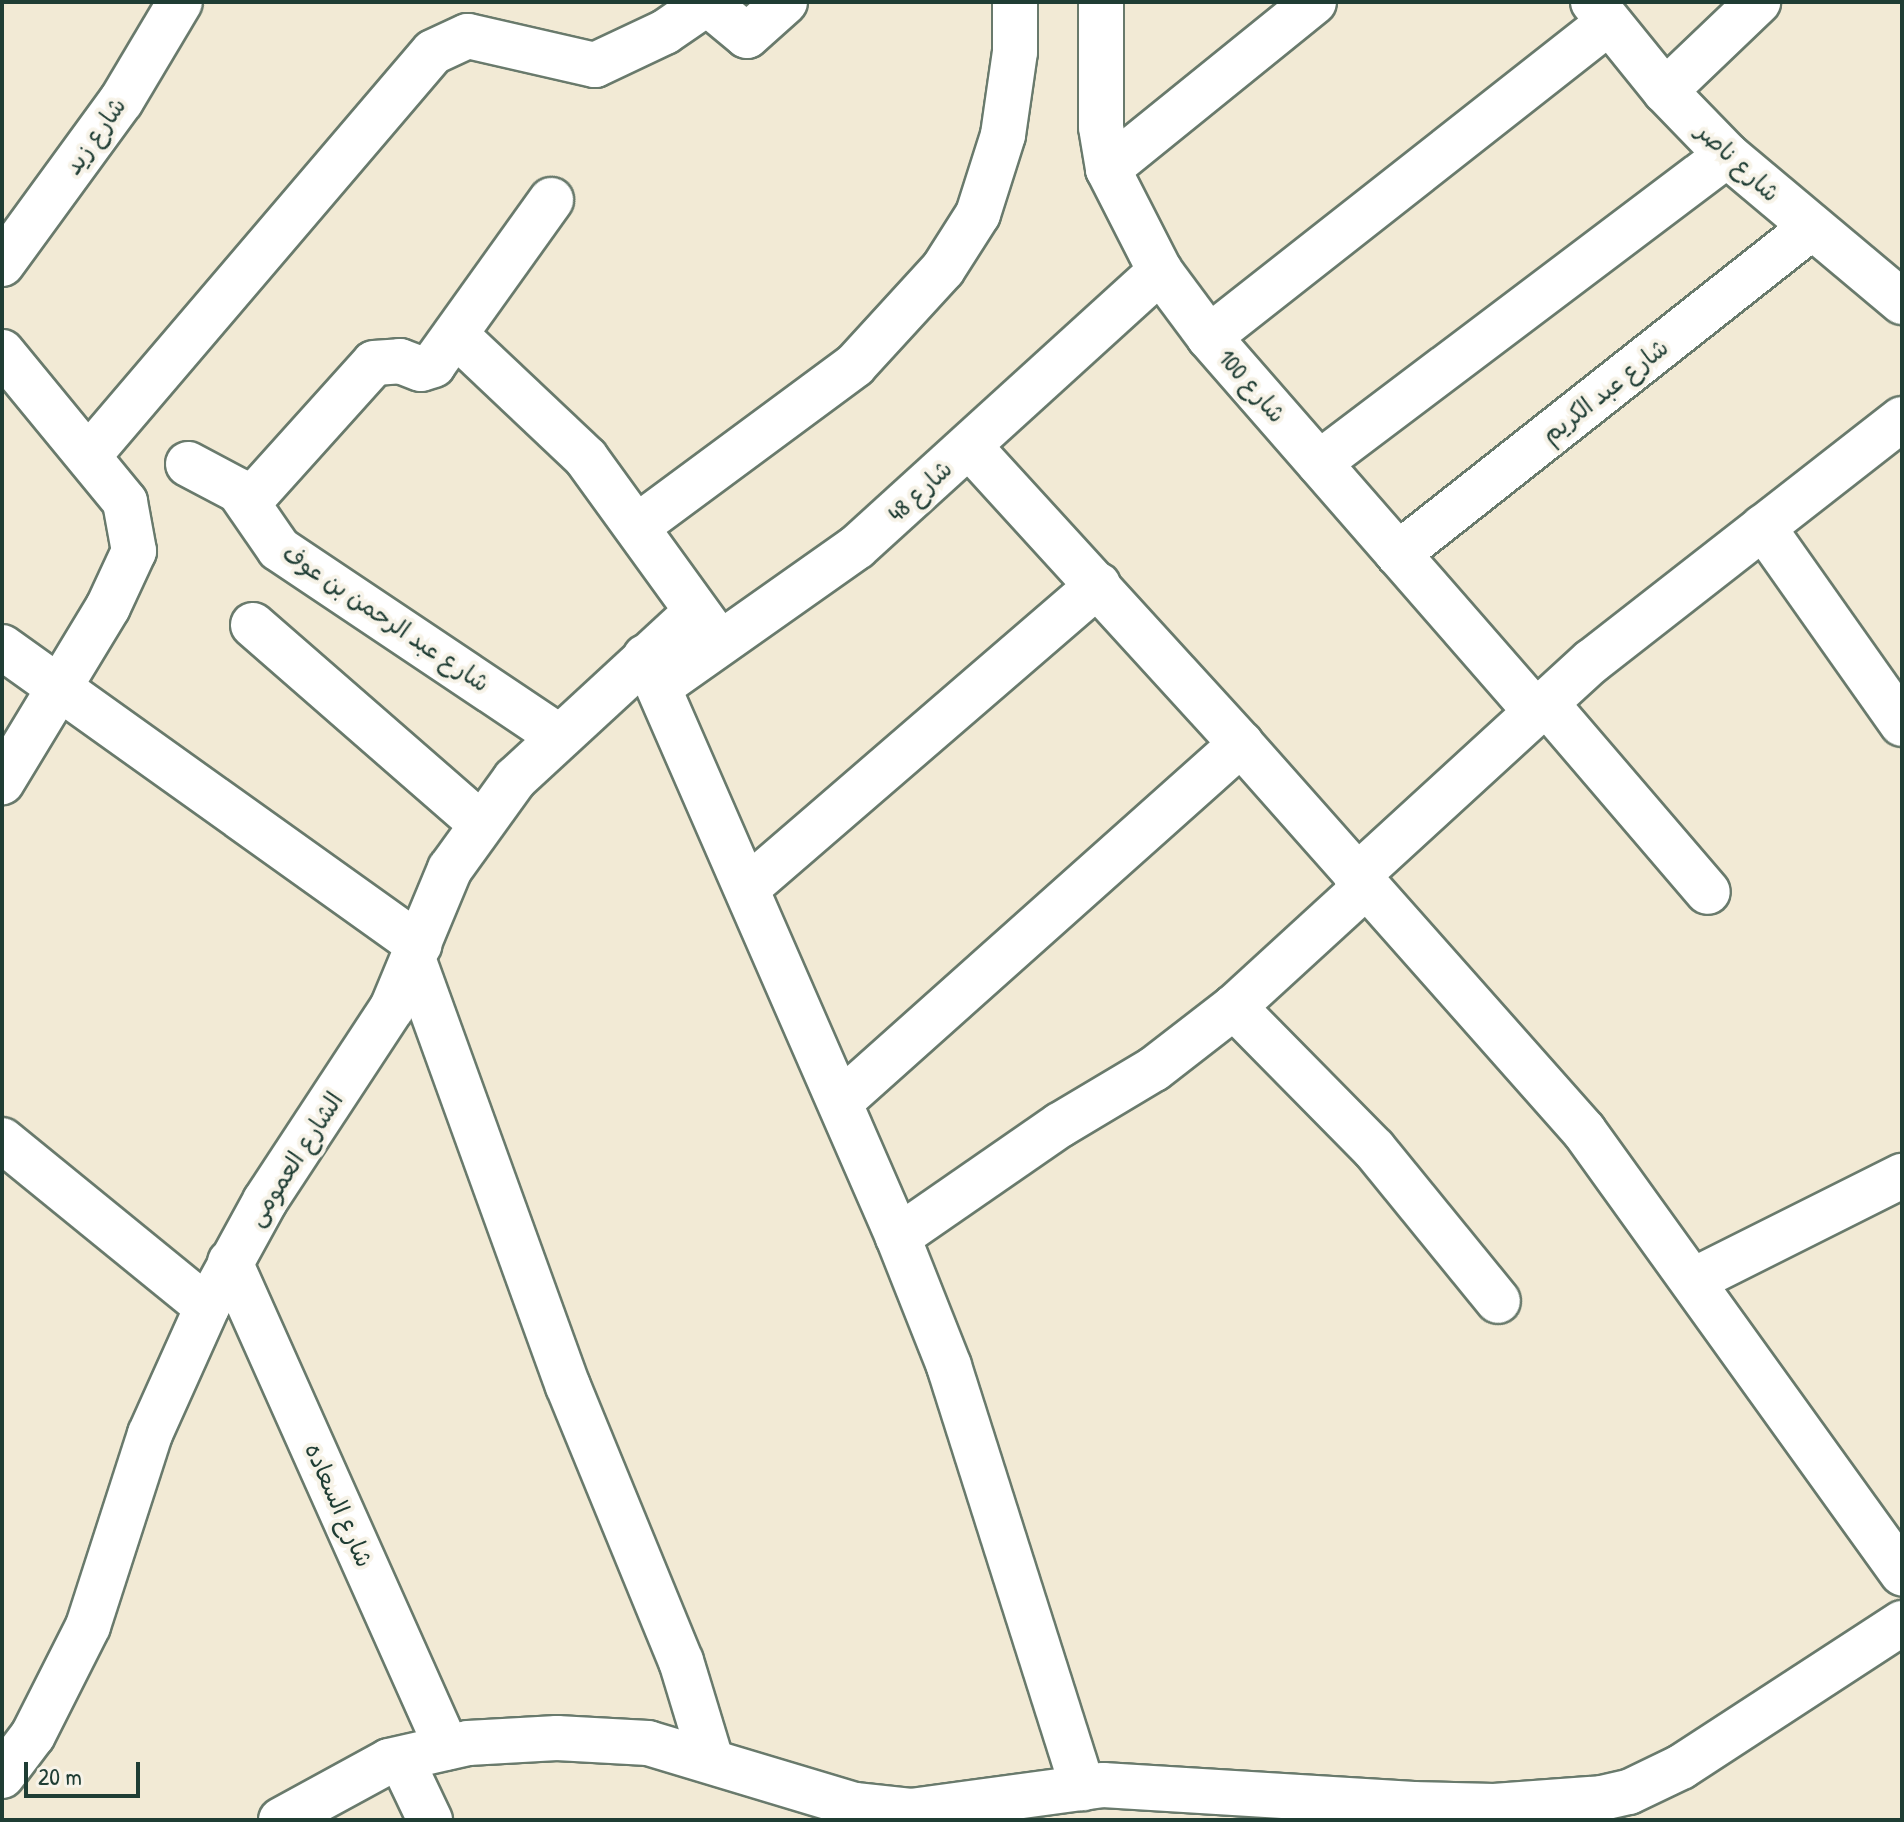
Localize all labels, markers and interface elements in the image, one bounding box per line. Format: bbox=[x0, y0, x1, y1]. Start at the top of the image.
street label: شارع زيد bbox=[58, 92, 132, 180]
street label: شارع ناصر bbox=[1691, 116, 1785, 208]
street label: شارع عبد الكريم bbox=[1536, 333, 1674, 449]
street label: شارع 100 bbox=[1212, 343, 1292, 429]
street label: شارع 48 bbox=[882, 454, 958, 528]
street label: شارع عبد الرحمن بن عوف bbox=[277, 538, 495, 698]
street label: الشارع العمومى bbox=[241, 1087, 349, 1231]
street label: شارع السعاده bbox=[299, 1439, 379, 1571]
scale bar bbox=[28, 1746, 144, 1796]
text: 20 m bbox=[38, 1760, 82, 1792]

